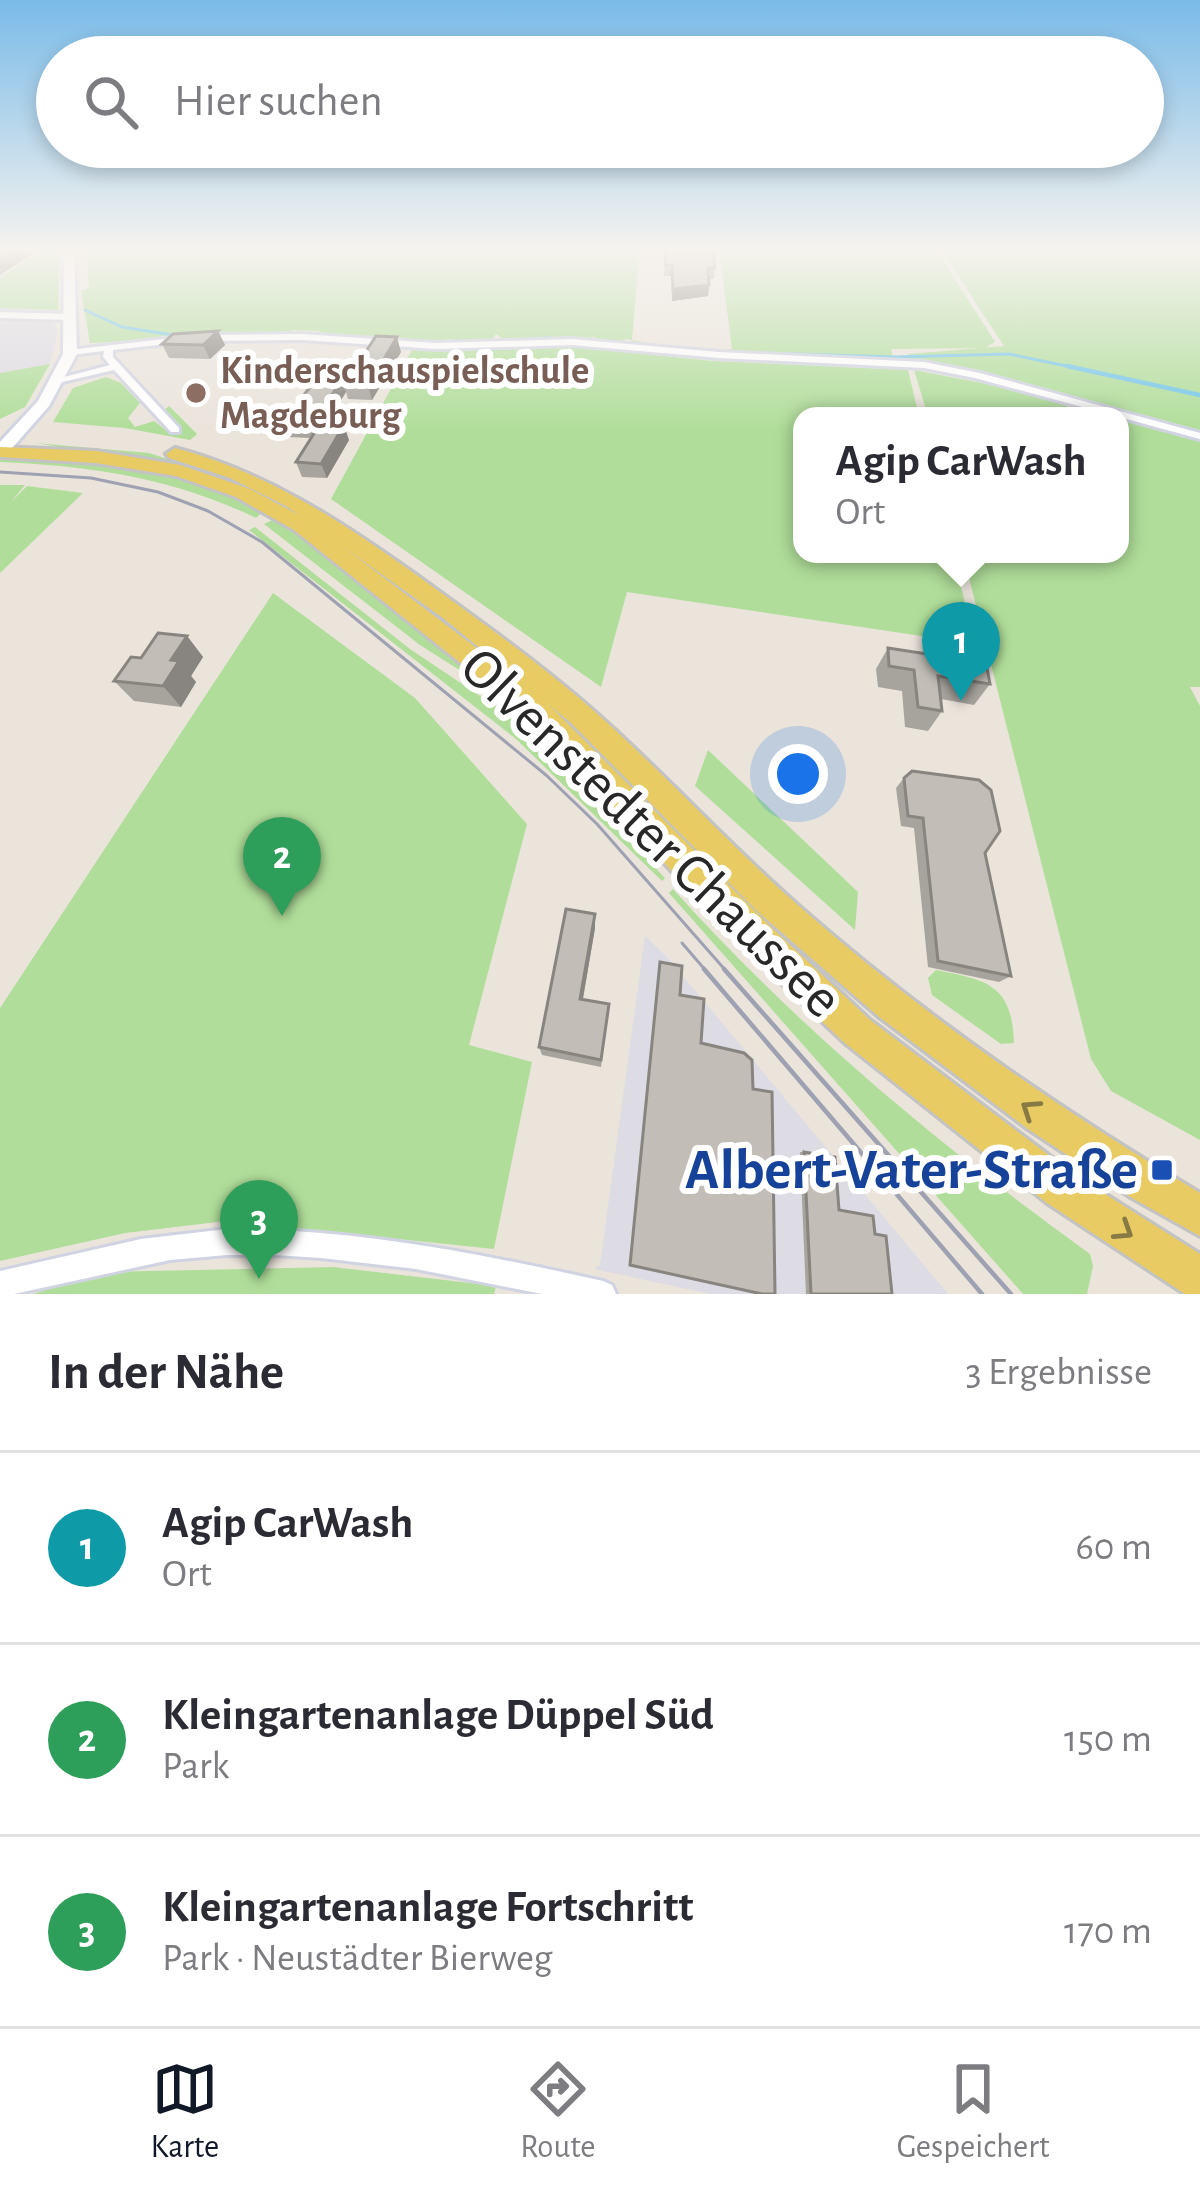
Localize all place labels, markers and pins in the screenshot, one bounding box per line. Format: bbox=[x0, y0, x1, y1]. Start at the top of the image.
place label: Kinderschauspielschule Magdeburg bbox=[220, 352, 589, 436]
marker: Kinderschauspielschule Magdeburg bbox=[183, 380, 209, 406]
pin: 1 bbox=[922, 602, 1000, 701]
pin: 2 bbox=[243, 817, 321, 916]
place label: Albert-Vater-Straße bbox=[685, 1142, 1138, 1199]
marker: Albert-Vater-Straße bbox=[1149, 1157, 1175, 1183]
pin: 3 bbox=[220, 1180, 298, 1279]

